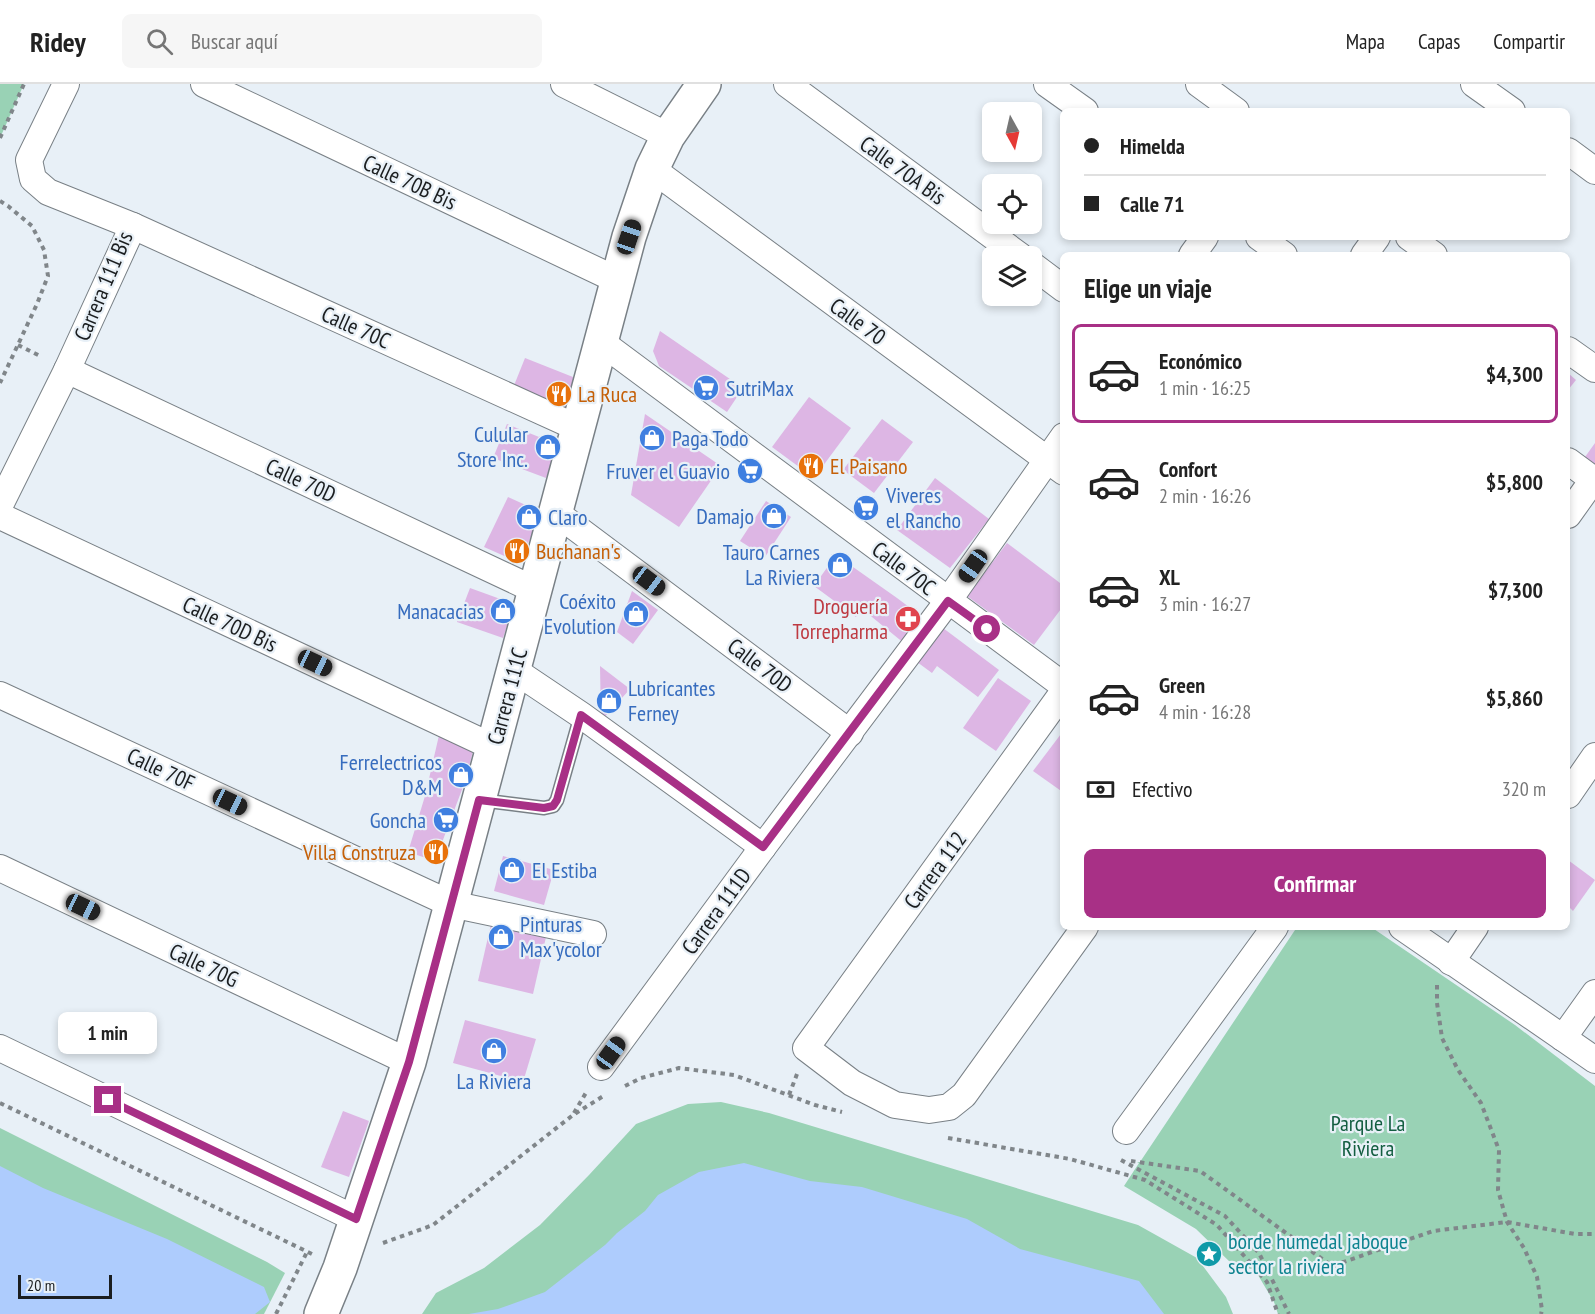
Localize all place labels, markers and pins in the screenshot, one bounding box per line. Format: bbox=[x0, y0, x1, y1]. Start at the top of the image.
supermarket icon: SutriMax bbox=[691, 373, 721, 403]
place label: SutriMax bbox=[726, 374, 794, 402]
restaurant icon: La Ruca bbox=[544, 379, 574, 409]
place label: La Ruca bbox=[578, 380, 637, 408]
place label: Culular Store Inc. bbox=[457, 420, 528, 473]
shop icon: Paga Todo bbox=[637, 423, 667, 453]
place label: Paga Todo bbox=[672, 424, 749, 452]
shop icon: Culular Store Inc. bbox=[533, 432, 563, 462]
restaurant icon: El Paisano bbox=[796, 451, 826, 481]
place label: El Paisano bbox=[830, 452, 908, 480]
supermarket icon: Fruver el Guavio bbox=[735, 456, 765, 486]
place label: Fruver el Guavio bbox=[606, 457, 730, 485]
place label: Viveres el Rancho bbox=[885, 481, 961, 534]
supermarket icon: Viveres el Rancho bbox=[851, 493, 881, 523]
shop icon: Damajo bbox=[759, 501, 789, 531]
shop icon: Claro bbox=[514, 502, 544, 532]
place label: Damajo bbox=[696, 502, 754, 530]
place label: Claro bbox=[548, 503, 588, 531]
restaurant icon: Buchanan's bbox=[502, 536, 532, 566]
place label: Buchanan's bbox=[536, 537, 621, 565]
place label: Tauro Carnes La Riviera bbox=[723, 538, 820, 591]
shop icon: Tauro Carnes La Riviera bbox=[825, 550, 855, 580]
place label: Coéxito Evolution bbox=[544, 587, 616, 640]
place label: Droguería Torrepharma bbox=[793, 592, 888, 645]
shop icon: Manacacias bbox=[488, 596, 518, 626]
place label: Manacacias bbox=[397, 597, 484, 625]
shop icon: Coéxito Evolution bbox=[621, 599, 651, 629]
pharmacy icon: Droguería Torrepharma bbox=[893, 604, 923, 634]
place label: Lubricantes Ferney bbox=[628, 674, 715, 727]
shop icon: Lubricantes Ferney bbox=[594, 686, 624, 716]
place label: Ferrelectricos D&M bbox=[340, 748, 442, 801]
shop icon: Ferrelectricos D&M bbox=[446, 760, 476, 790]
supermarket icon: Goncha bbox=[431, 805, 461, 835]
place label: Goncha bbox=[370, 806, 426, 834]
restaurant icon: Villa Construza bbox=[421, 837, 451, 867]
place label: Villa Construza bbox=[302, 838, 416, 866]
shop icon: El Estiba bbox=[497, 855, 527, 885]
place label: El Estiba bbox=[532, 856, 597, 884]
place label: Pinturas Max'ycolor bbox=[520, 910, 602, 963]
shop icon: Pinturas Max'ycolor bbox=[486, 922, 516, 952]
shop icon: La Riviera bbox=[479, 1036, 509, 1066]
place label: La Riviera bbox=[457, 1067, 531, 1095]
place label: borde humedal jaboque sector la riviera bbox=[1228, 1227, 1408, 1280]
place icon: borde humedal jaboque sector la riviera bbox=[1194, 1239, 1224, 1269]

